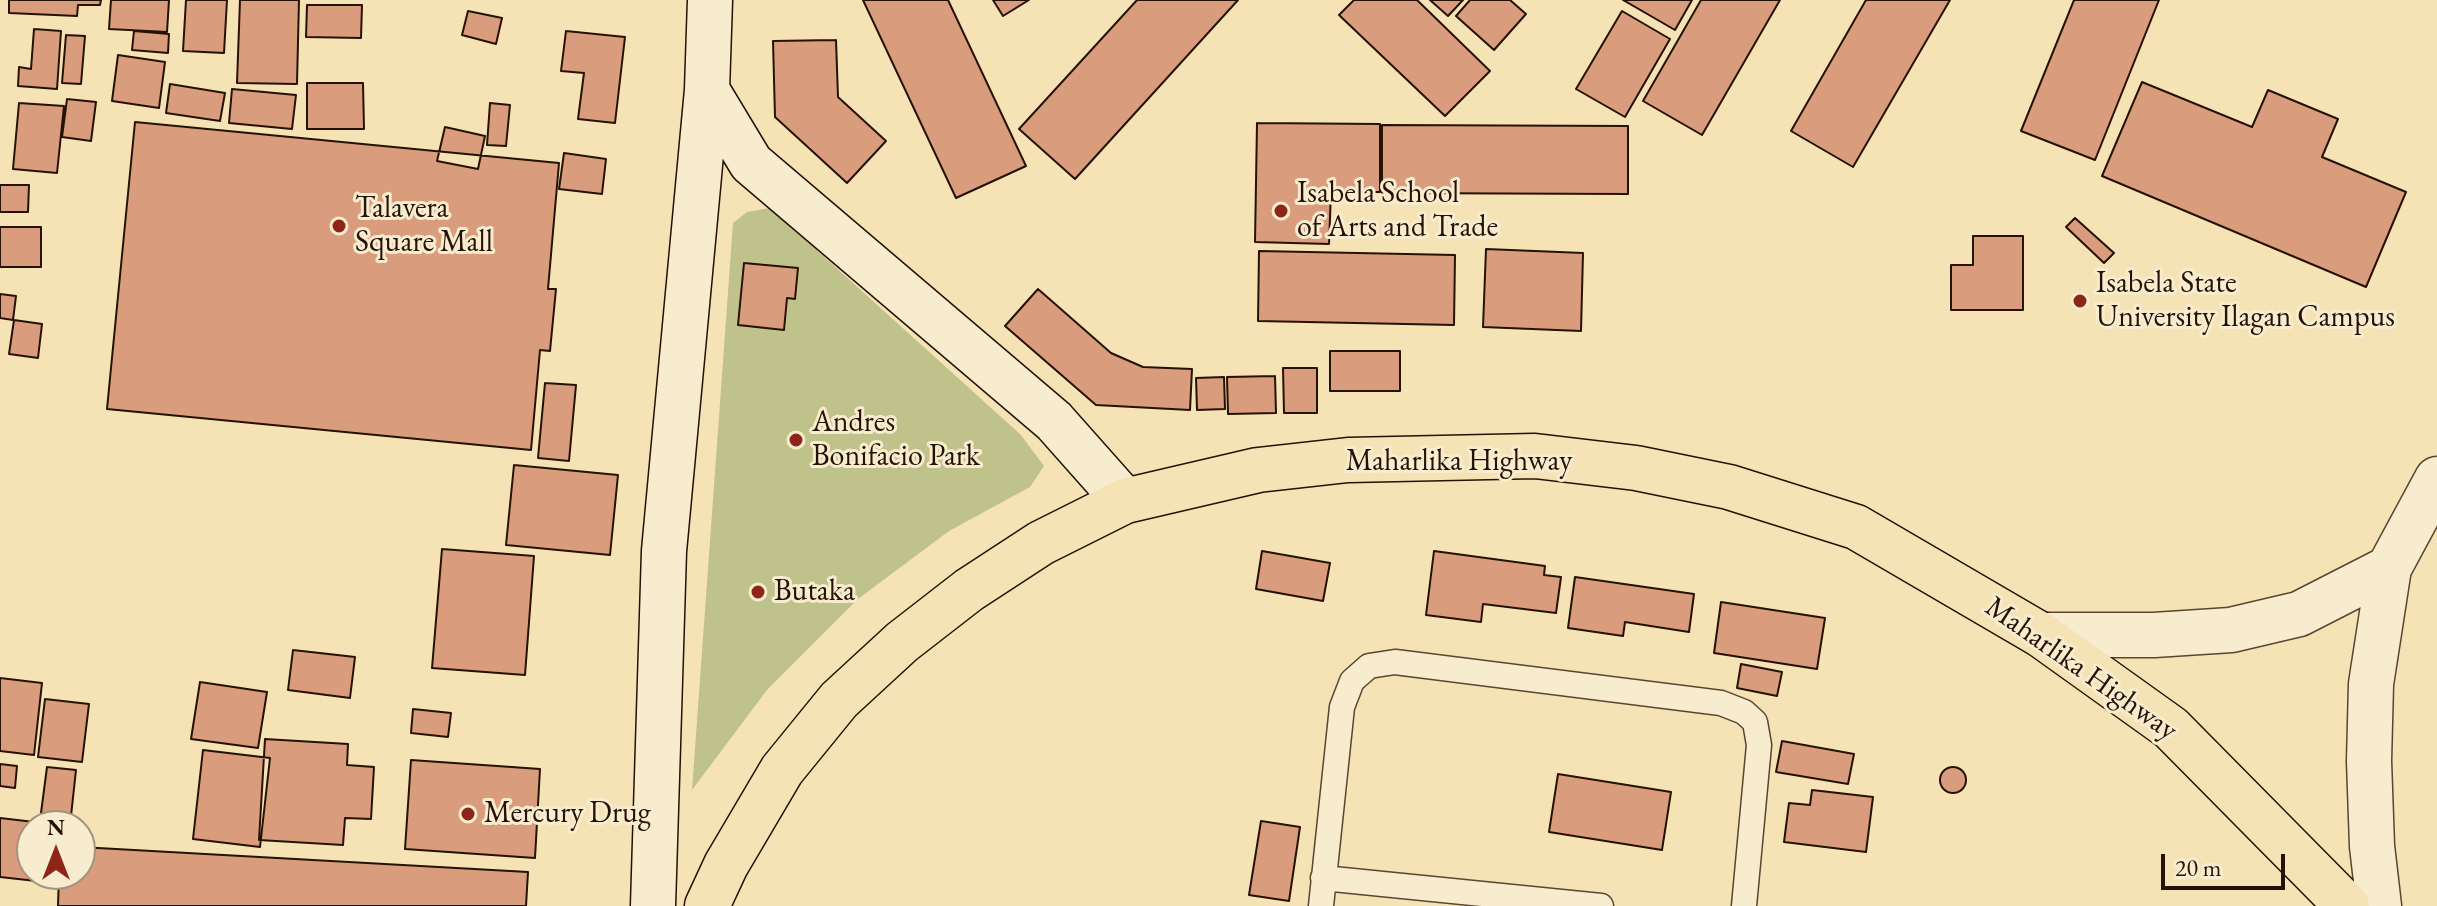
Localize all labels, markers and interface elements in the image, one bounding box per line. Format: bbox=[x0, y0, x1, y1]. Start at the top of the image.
place label: Isabela School of Arts and Trade bbox=[1297, 176, 1498, 246]
place label: Talavera Square Mall bbox=[355, 191, 493, 262]
marker: Isabela School of Arts and Trade bbox=[1272, 202, 1290, 220]
marker: Talavera Square Mall bbox=[330, 217, 348, 235]
place label: Isabela State University Ilagan Campus bbox=[2096, 266, 2395, 336]
marker: Isabela State University Ilagan Campus bbox=[2071, 292, 2089, 310]
place label: Andres Bonifacio Park bbox=[812, 405, 980, 476]
marker: Andres Bonifacio Park bbox=[787, 431, 805, 449]
street label: Maharlika Highway bbox=[1346, 444, 1572, 480]
place label: Butaka bbox=[774, 574, 855, 610]
marker: Butaka bbox=[749, 583, 767, 601]
street label: Maharlika Highway bbox=[1978, 589, 2184, 749]
place label: Mercury Drug bbox=[484, 796, 651, 832]
marker: Mercury Drug bbox=[459, 805, 477, 823]
north arrow bbox=[16, 810, 96, 890]
text: N bbox=[47, 813, 65, 842]
scale bar bbox=[2165, 838, 2289, 888]
text: 20 m bbox=[2175, 852, 2222, 883]

